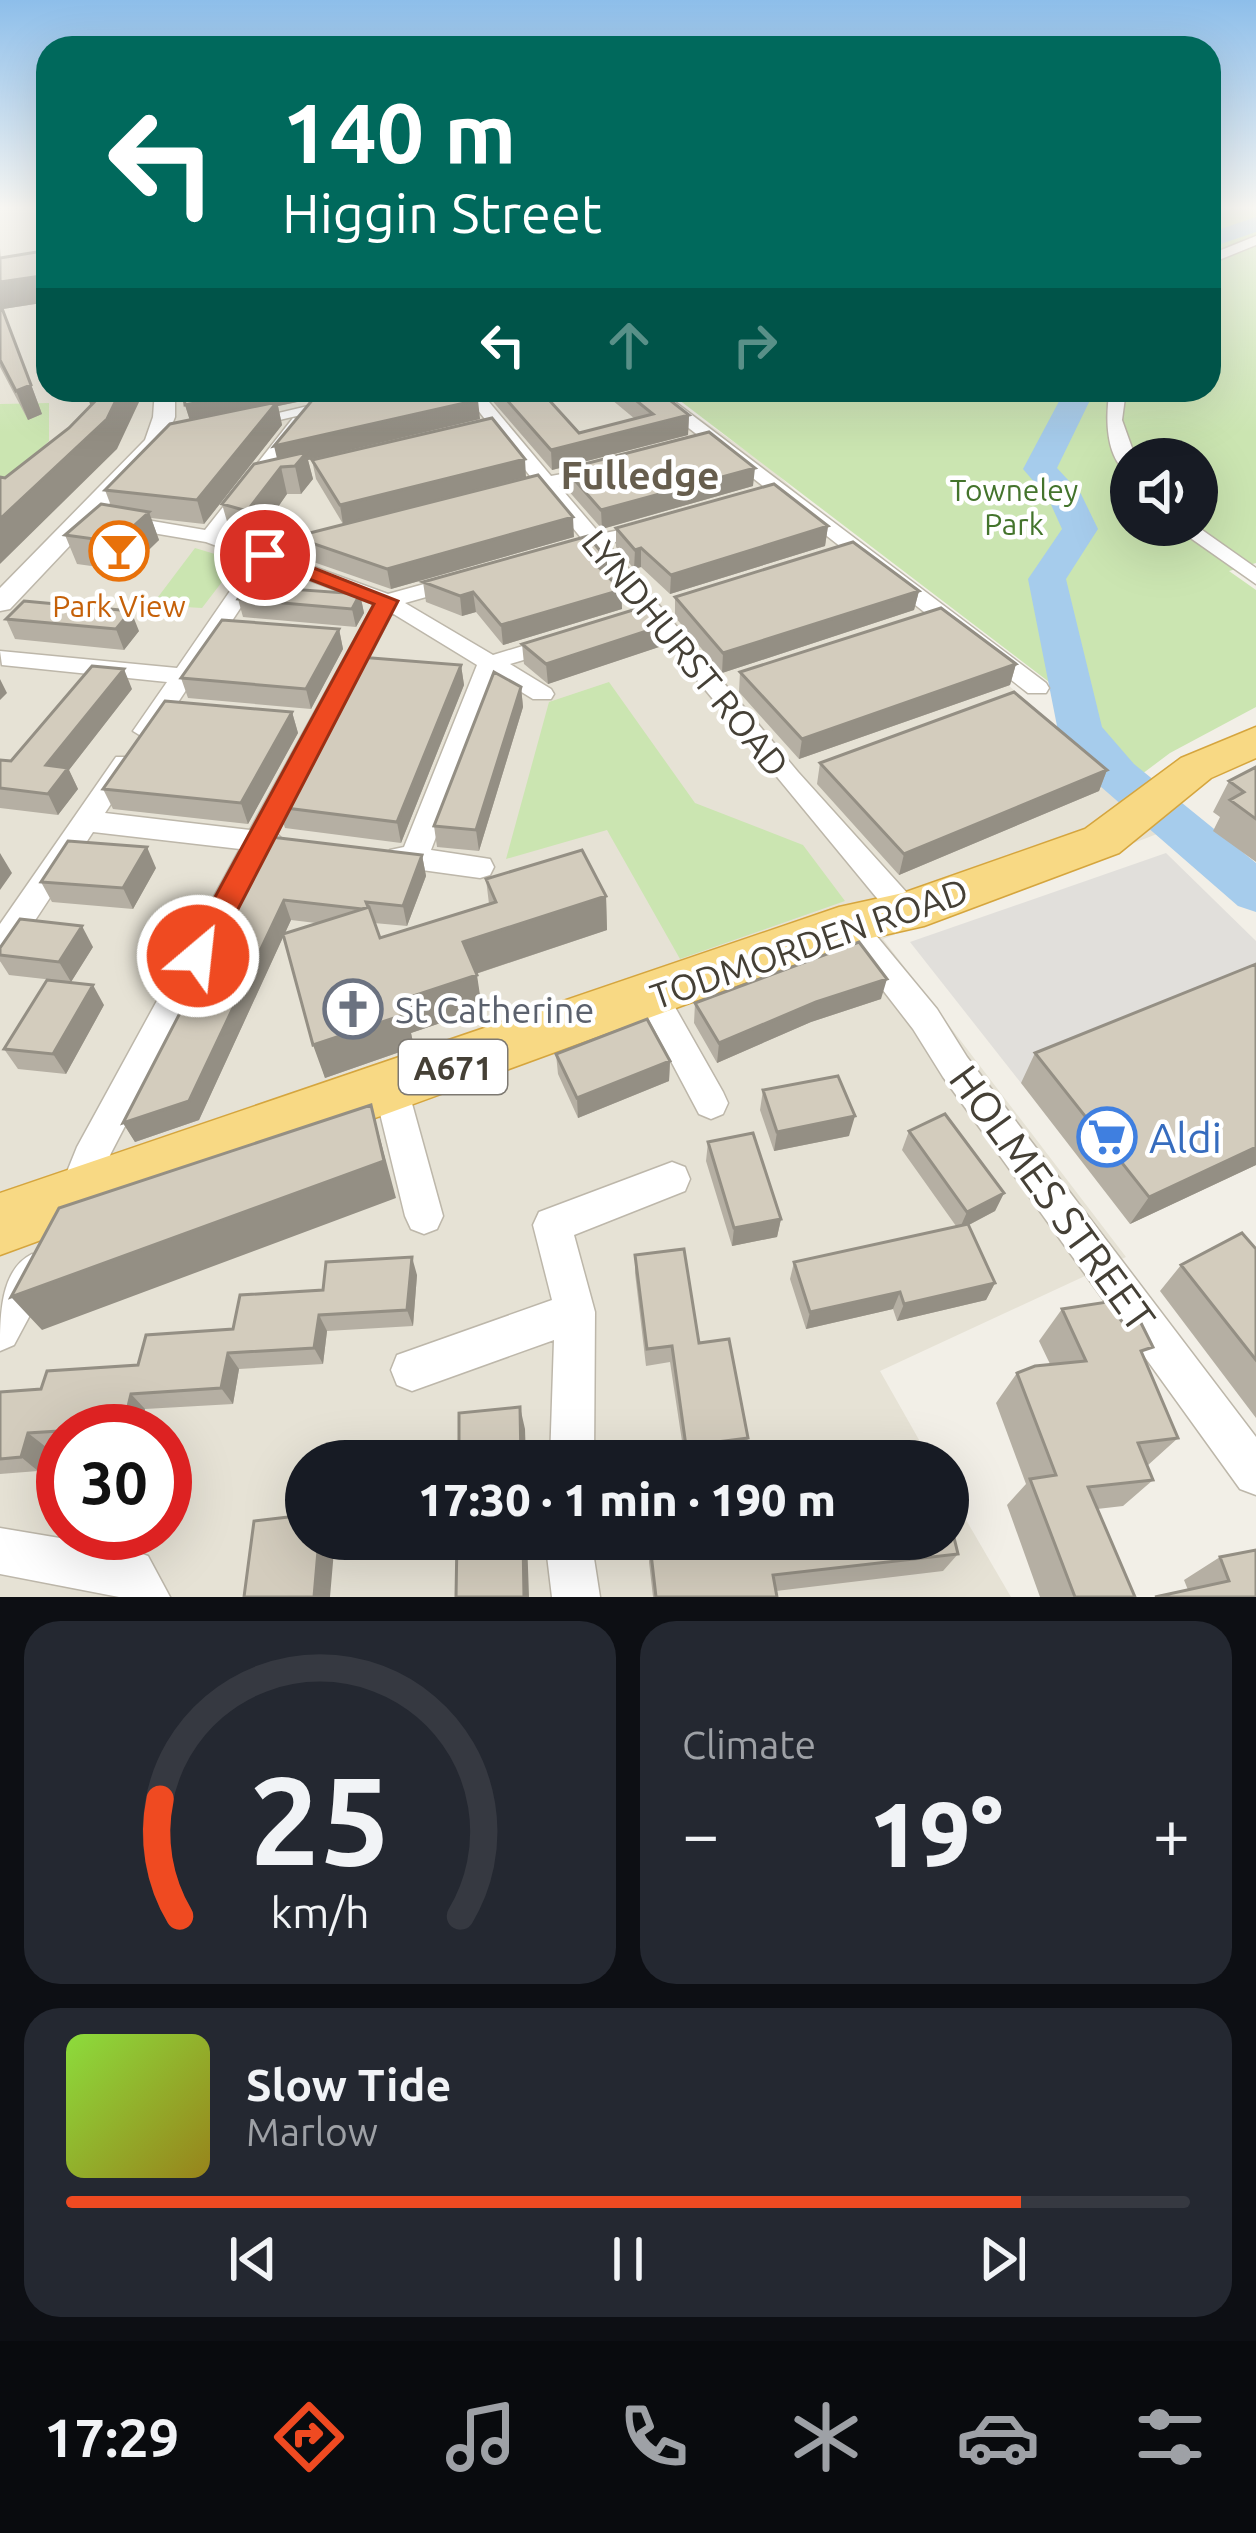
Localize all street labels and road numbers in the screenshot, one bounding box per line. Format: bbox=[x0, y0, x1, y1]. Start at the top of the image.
street label: LYNDHURST ROAD bbox=[574, 522, 798, 784]
street label: TODMORDEN ROAD bbox=[645, 869, 973, 1017]
road number: A671 bbox=[399, 1040, 507, 1094]
street label: HOLMES STREET bbox=[941, 1056, 1165, 1340]

